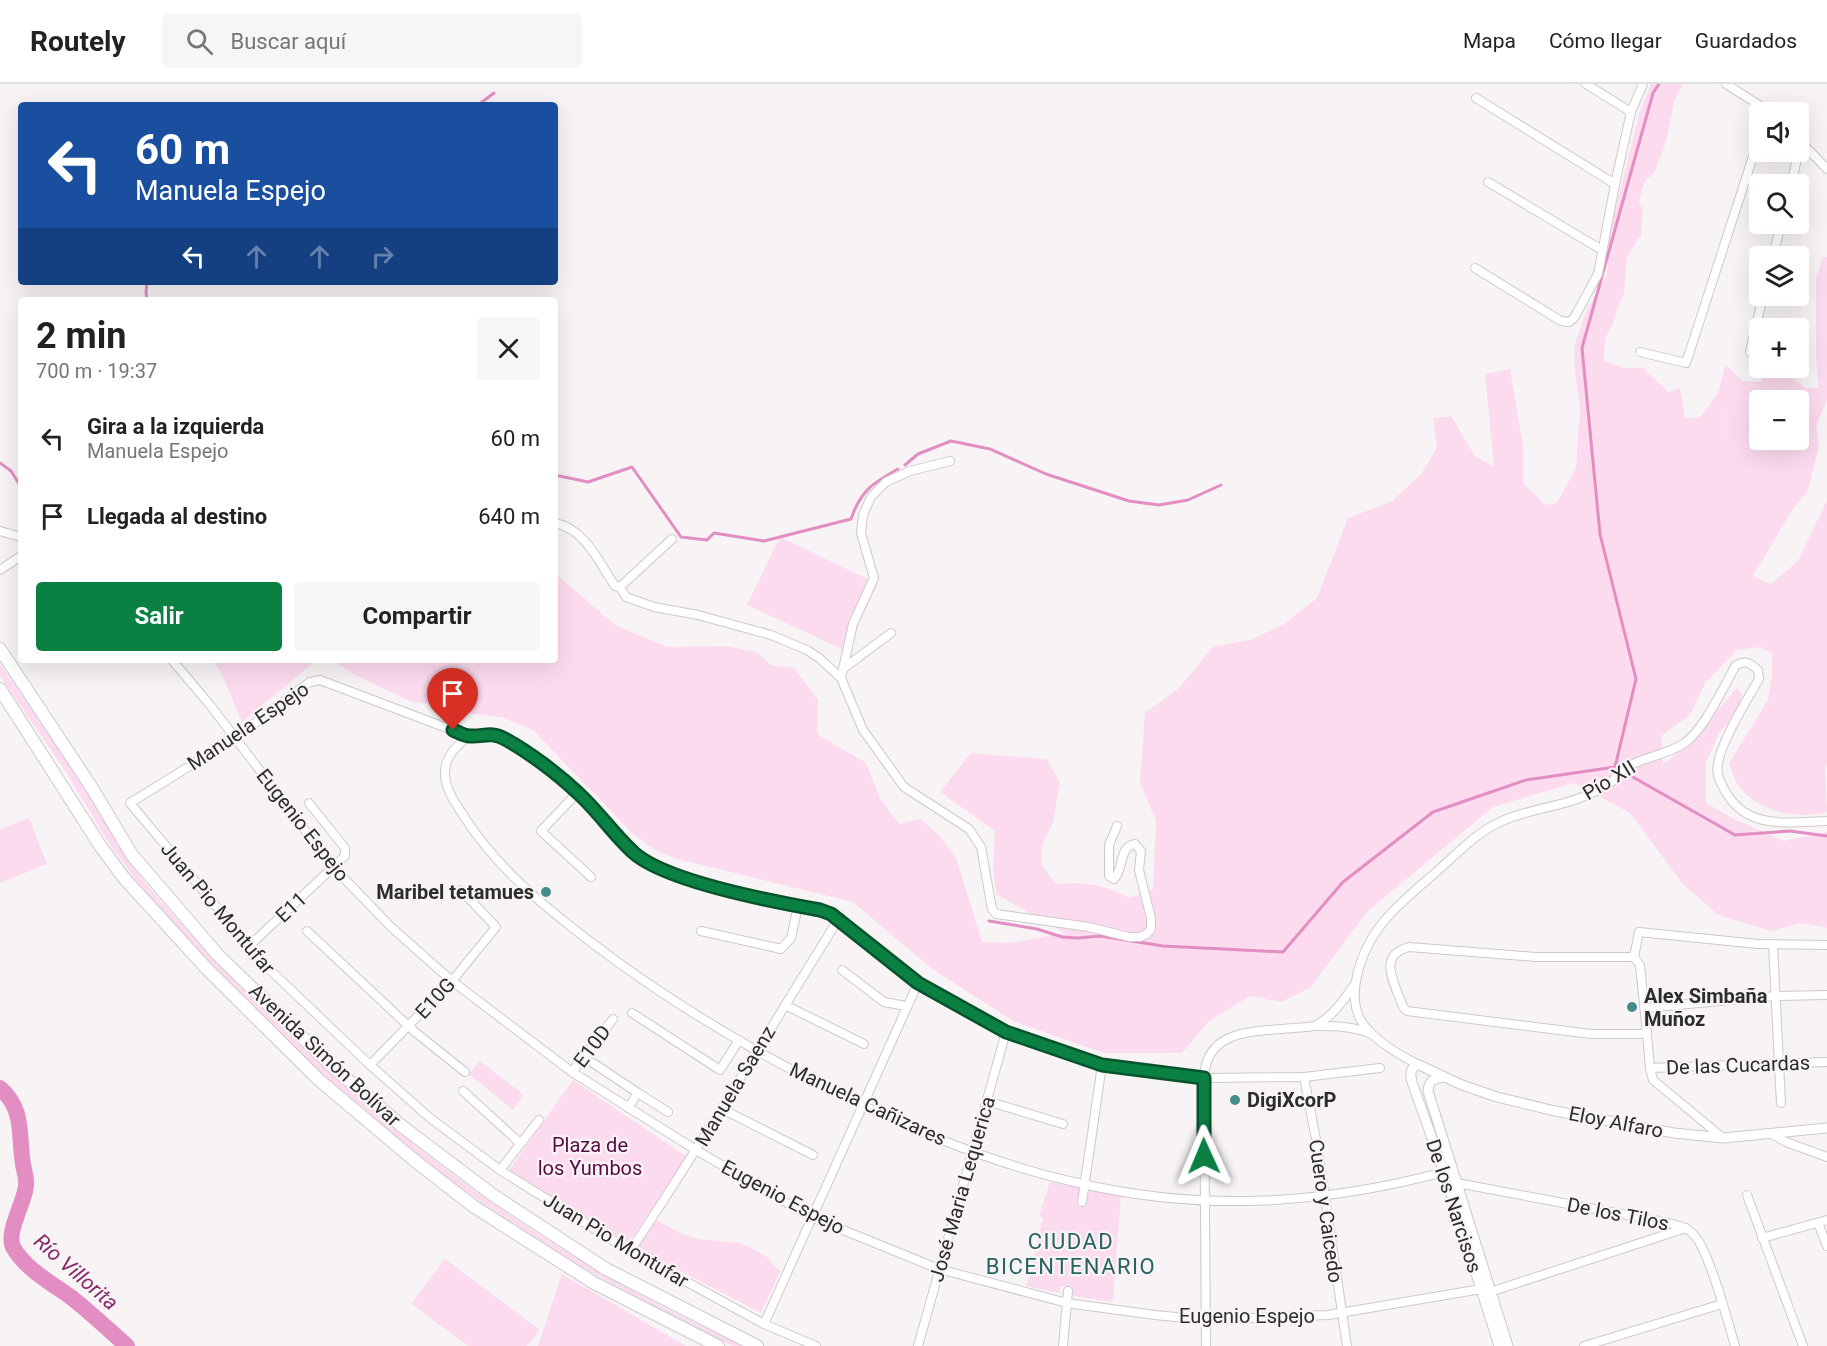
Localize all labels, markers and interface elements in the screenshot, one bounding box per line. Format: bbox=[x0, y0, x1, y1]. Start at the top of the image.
search box bbox=[162, 14, 582, 68]
text: Routely bbox=[30, 25, 126, 58]
icon: search bbox=[183, 25, 216, 58]
text: Buscar aquí bbox=[231, 29, 346, 54]
text: Mapa bbox=[1463, 29, 1516, 53]
text: Cómo llegar bbox=[1549, 29, 1662, 53]
text: Guardados bbox=[1695, 29, 1797, 53]
map controls bbox=[1749, 102, 1809, 450]
button: sound bbox=[1749, 102, 1809, 162]
text: 60 m bbox=[135, 125, 230, 174]
icon: left bbox=[36, 126, 114, 204]
button: search bbox=[1749, 174, 1809, 234]
text: Manuela Espejo bbox=[135, 175, 326, 207]
icon: left bbox=[177, 240, 210, 273]
icon: ahead bbox=[240, 240, 273, 273]
icon: ahead bbox=[303, 240, 336, 273]
icon: right bbox=[366, 240, 399, 273]
button: layers bbox=[1749, 246, 1809, 306]
text: 2 min bbox=[36, 315, 127, 357]
button: close bbox=[477, 317, 540, 380]
button: + bbox=[1749, 318, 1809, 378]
text: 700 m · 19:37 bbox=[36, 359, 157, 383]
button: − bbox=[1749, 390, 1809, 450]
text: Gira a la izquierda bbox=[87, 414, 264, 439]
icon: left bbox=[36, 422, 69, 455]
text: 60 m bbox=[491, 426, 540, 451]
text: Manuela Espejo bbox=[87, 439, 228, 463]
icon: arrive bbox=[36, 500, 69, 533]
text: Llegada al destino bbox=[87, 504, 267, 529]
text: 640 m bbox=[478, 504, 540, 529]
button: Salir bbox=[36, 582, 282, 651]
button: Compartir bbox=[294, 582, 540, 651]
pin bbox=[427, 668, 478, 730]
street label: Manuela Espejo bbox=[183, 677, 313, 775]
icon: arrive bbox=[436, 677, 469, 710]
street label: Pío XII bbox=[1578, 755, 1640, 805]
street label: Eugenio Espejo bbox=[252, 764, 354, 886]
street label: Juan Pio Montufar bbox=[156, 837, 280, 979]
place label: Maribel tetamues bbox=[376, 880, 534, 904]
marker: Maribel tetamues bbox=[539, 885, 553, 899]
street label: E11 bbox=[270, 887, 312, 927]
street label: E10G bbox=[410, 972, 460, 1024]
street label: Avenida Simón Bolívar bbox=[244, 979, 406, 1132]
place label: Alex Simbaña Muñoz bbox=[1644, 984, 1768, 1031]
marker: Alex Simbaña Muñoz bbox=[1625, 1000, 1639, 1014]
street label: E10D bbox=[568, 1020, 616, 1072]
street label: Manuela Saenz bbox=[690, 1021, 780, 1150]
street label: De las Cucardas bbox=[1666, 1050, 1810, 1080]
street label: Manuela Cañizares bbox=[786, 1057, 950, 1151]
place label: DigiXcorP bbox=[1247, 1088, 1336, 1112]
marker: DigiXcorP bbox=[1228, 1093, 1242, 1107]
street label: José Maria Lequerica bbox=[924, 1094, 1000, 1284]
street label: Eloy Alfaro bbox=[1567, 1101, 1665, 1143]
position arrow bbox=[1172, 1124, 1236, 1188]
park label: Plaza de los Yumbos bbox=[538, 1133, 642, 1180]
street label: De los Narcisos bbox=[1421, 1136, 1487, 1276]
street label: Cuero y Caicedo bbox=[1304, 1138, 1348, 1284]
street label: Eugenio Espejo bbox=[717, 1154, 849, 1240]
street label: Juan Pio Montufar bbox=[539, 1187, 693, 1293]
street label: De los Tilos bbox=[1565, 1192, 1671, 1236]
water label: Río Villorita bbox=[29, 1229, 123, 1315]
district label: CIUDAD BICENTENARIO bbox=[986, 1229, 1156, 1279]
street label: Eugenio Espejo bbox=[1179, 1304, 1315, 1328]

